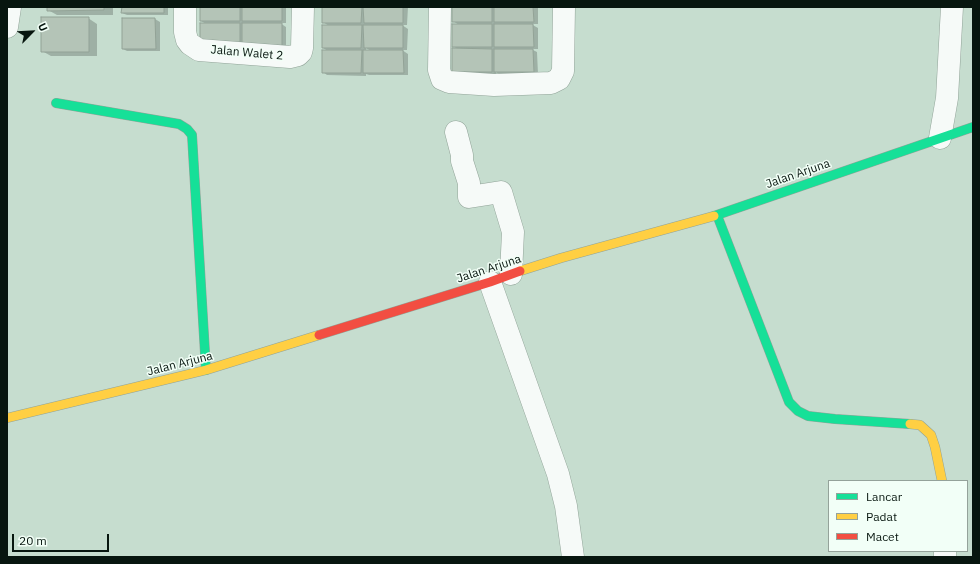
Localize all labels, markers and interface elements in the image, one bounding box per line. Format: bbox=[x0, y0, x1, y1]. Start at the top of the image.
north arrow bbox=[12, 12, 52, 52]
text: U bbox=[35, 21, 51, 33]
street label: Jalan Walet 2 bbox=[210, 43, 284, 63]
street label: Jalan Arjuna bbox=[764, 156, 832, 192]
street label: Jalan Arjuna bbox=[455, 252, 523, 286]
street label: Jalan Arjuna bbox=[146, 349, 214, 379]
legend bbox=[828, 480, 968, 552]
text: Lancar bbox=[866, 489, 902, 504]
text: Padat bbox=[866, 509, 897, 524]
scale bar bbox=[14, 526, 111, 552]
text: Macet bbox=[866, 529, 899, 544]
text: 20 m bbox=[19, 533, 47, 548]

